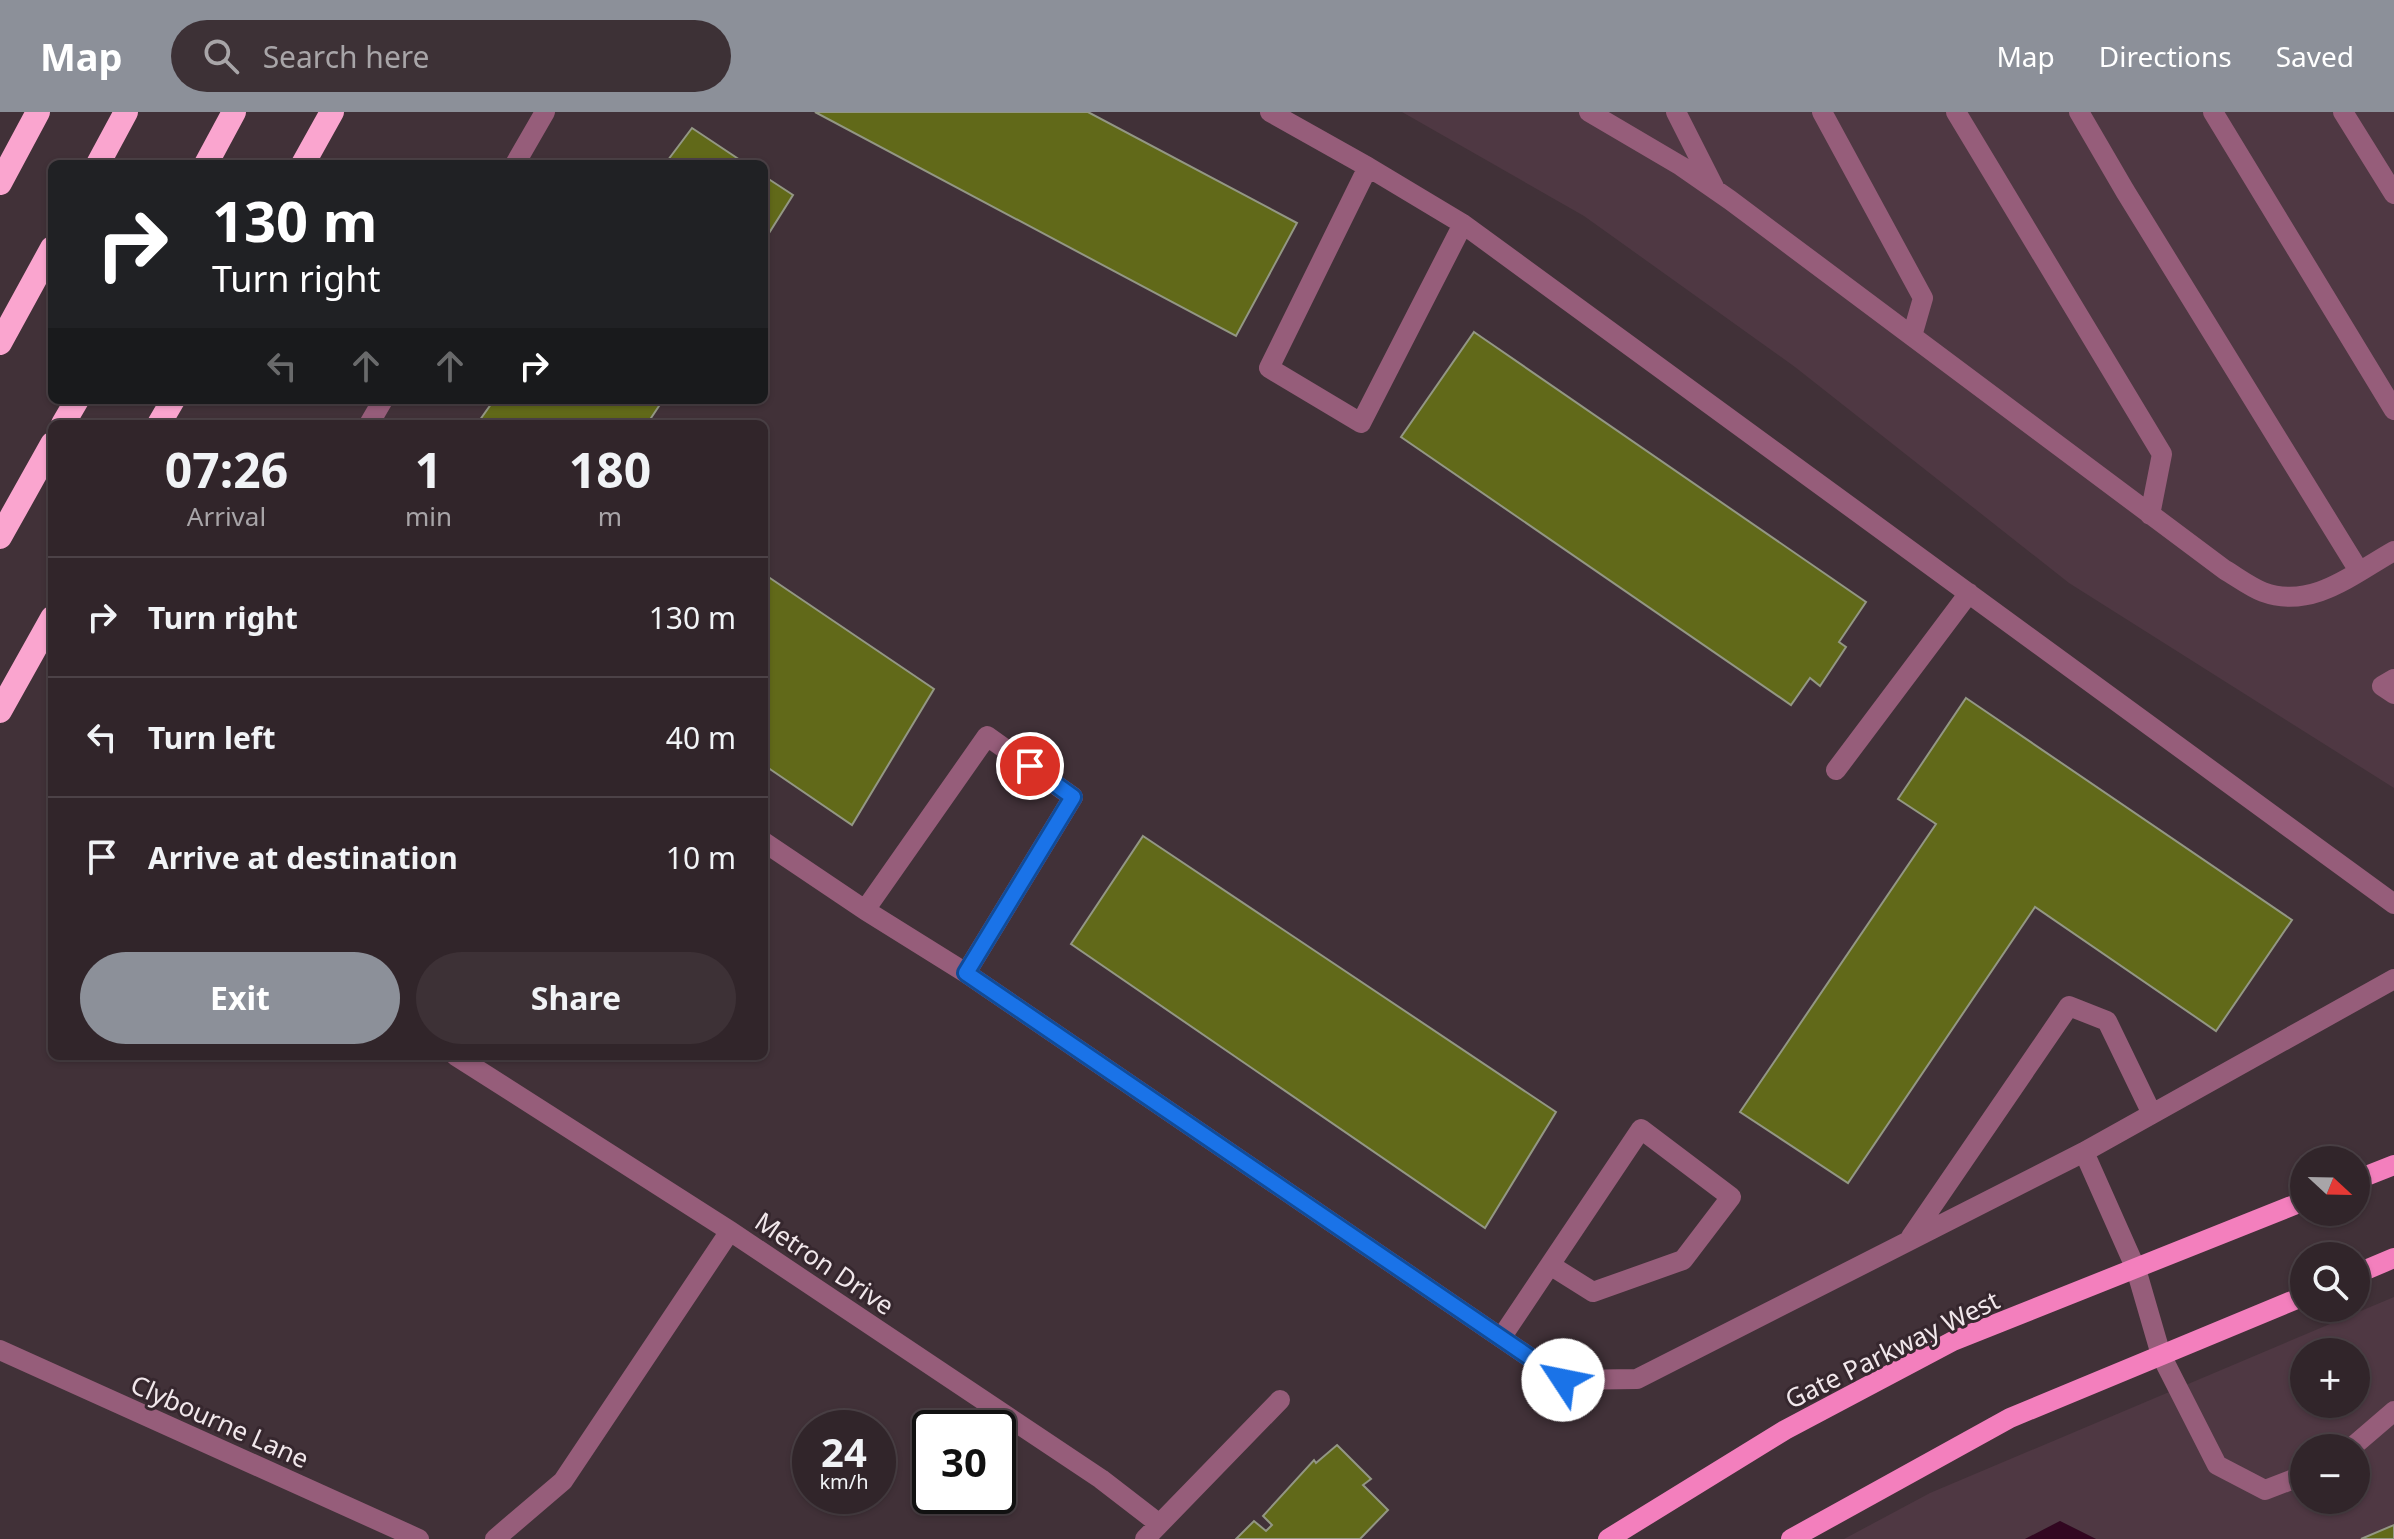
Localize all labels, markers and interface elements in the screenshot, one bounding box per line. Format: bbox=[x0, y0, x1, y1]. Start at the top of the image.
search box bbox=[171, 20, 731, 92]
text: Map bbox=[40, 30, 123, 82]
icon: search bbox=[199, 34, 243, 78]
text: Search here bbox=[263, 36, 430, 77]
text: Map bbox=[1996, 37, 2055, 75]
text: Directions bbox=[2099, 37, 2232, 75]
text: Saved bbox=[2276, 37, 2354, 75]
text: 130 m bbox=[212, 182, 377, 258]
icon: right bbox=[80, 192, 184, 296]
text: Turn right bbox=[212, 254, 380, 303]
icon: left bbox=[260, 344, 304, 388]
icon: ahead bbox=[344, 344, 388, 388]
icon: ahead bbox=[428, 344, 472, 388]
icon: right bbox=[512, 344, 556, 388]
text: 07:26 bbox=[165, 437, 288, 502]
text: 1 bbox=[415, 437, 442, 502]
text: 180 bbox=[569, 437, 651, 502]
text: Arrival bbox=[187, 498, 266, 534]
text: min bbox=[405, 498, 452, 534]
text: m bbox=[598, 498, 622, 534]
icon: right bbox=[80, 595, 124, 639]
text: Turn right bbox=[148, 597, 298, 638]
text: 130 m bbox=[649, 597, 736, 638]
icon: left bbox=[80, 715, 124, 759]
text: Turn left bbox=[148, 717, 276, 758]
text: 40 m bbox=[666, 717, 736, 758]
pin bbox=[996, 732, 1064, 800]
icon: arrive bbox=[1008, 744, 1052, 788]
icon: arrive bbox=[80, 835, 124, 879]
text: Arrive at destination bbox=[148, 837, 458, 878]
text: 10 m bbox=[666, 837, 736, 878]
button: Exit bbox=[80, 952, 400, 1044]
button: Share bbox=[416, 952, 736, 1044]
north arrow bbox=[2290, 1146, 2370, 1226]
map controls bbox=[2290, 1146, 2370, 1514]
street label: Metron Drive bbox=[748, 1203, 902, 1323]
button: search bbox=[2290, 1242, 2370, 1322]
street label: Gate Parkway West bbox=[1779, 1281, 2005, 1417]
position arrow bbox=[1521, 1338, 1605, 1422]
button: + bbox=[2290, 1338, 2370, 1418]
street label: Clybourne Lane bbox=[125, 1366, 315, 1476]
speed limit sign: 30 bbox=[912, 1410, 1016, 1514]
text: 24 bbox=[821, 1424, 867, 1479]
button: − bbox=[2290, 1434, 2370, 1514]
text: km/h bbox=[819, 1468, 869, 1495]

